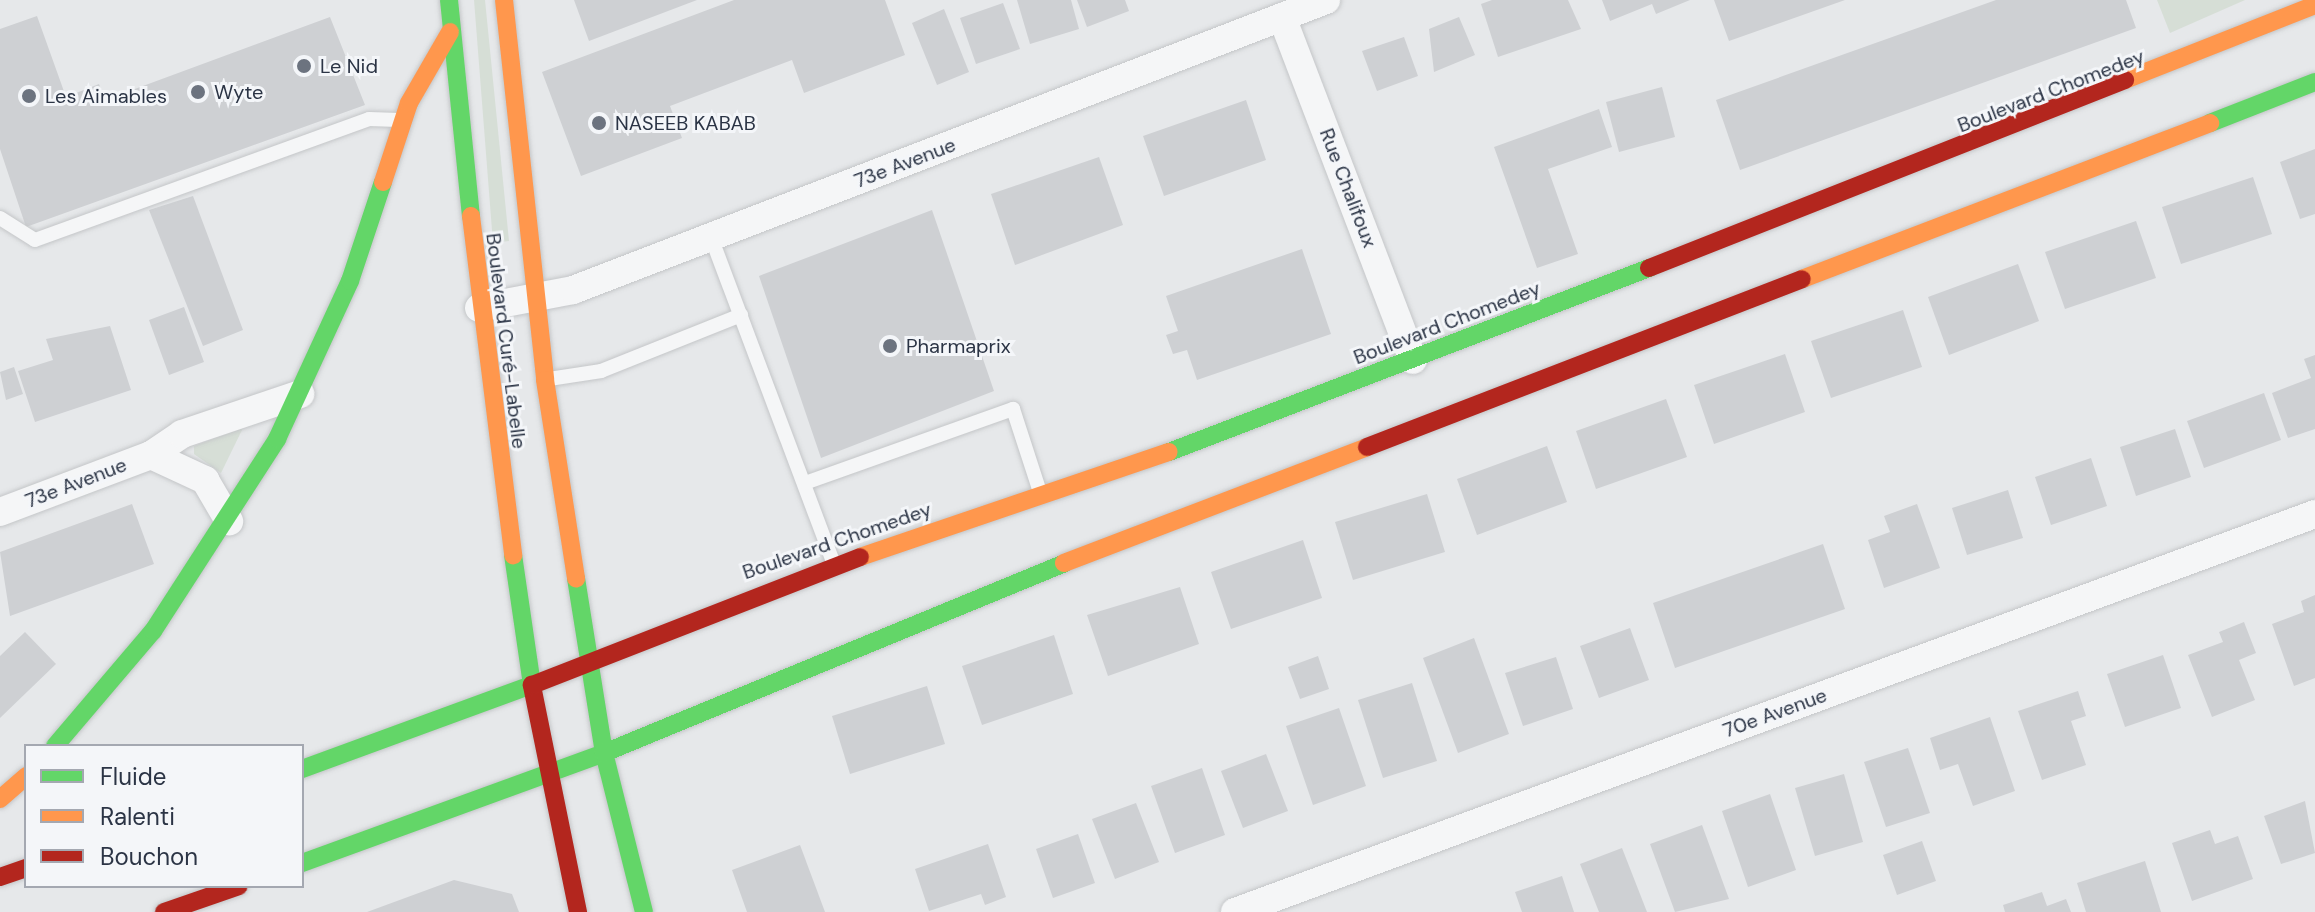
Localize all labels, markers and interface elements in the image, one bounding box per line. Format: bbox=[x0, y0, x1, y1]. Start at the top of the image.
street label: Boulevard Chomedey bbox=[1954, 44, 2148, 138]
place label: Le Nid bbox=[320, 54, 378, 78]
marker: Le Nid bbox=[295, 57, 313, 75]
place label: Wyte bbox=[214, 80, 263, 104]
marker: Wyte bbox=[189, 83, 207, 101]
place label: Les Aimables bbox=[45, 84, 167, 108]
marker: Les Aimables bbox=[20, 87, 38, 105]
place label: NASEEB KABAB bbox=[615, 111, 756, 135]
marker: NASEEB KABAB bbox=[590, 114, 608, 132]
street label: Rue Chalifoux bbox=[1314, 125, 1382, 251]
street label: 73e Avenue bbox=[851, 133, 959, 193]
street label: Boulevard Curé-Labelle bbox=[481, 232, 531, 450]
street label: Boulevard Chomedey bbox=[1350, 276, 1544, 370]
place label: Pharmaprix bbox=[906, 334, 1011, 358]
marker: Pharmaprix bbox=[881, 337, 899, 355]
street label: 73e Avenue bbox=[22, 453, 130, 513]
street label: Boulevard Chomedey bbox=[739, 497, 935, 585]
street label: 70e Avenue bbox=[1720, 683, 1830, 743]
legend bbox=[24, 744, 304, 888]
text: Fluide bbox=[100, 761, 166, 792]
text: Ralenti bbox=[100, 801, 175, 832]
text: Bouchon bbox=[100, 841, 198, 872]

